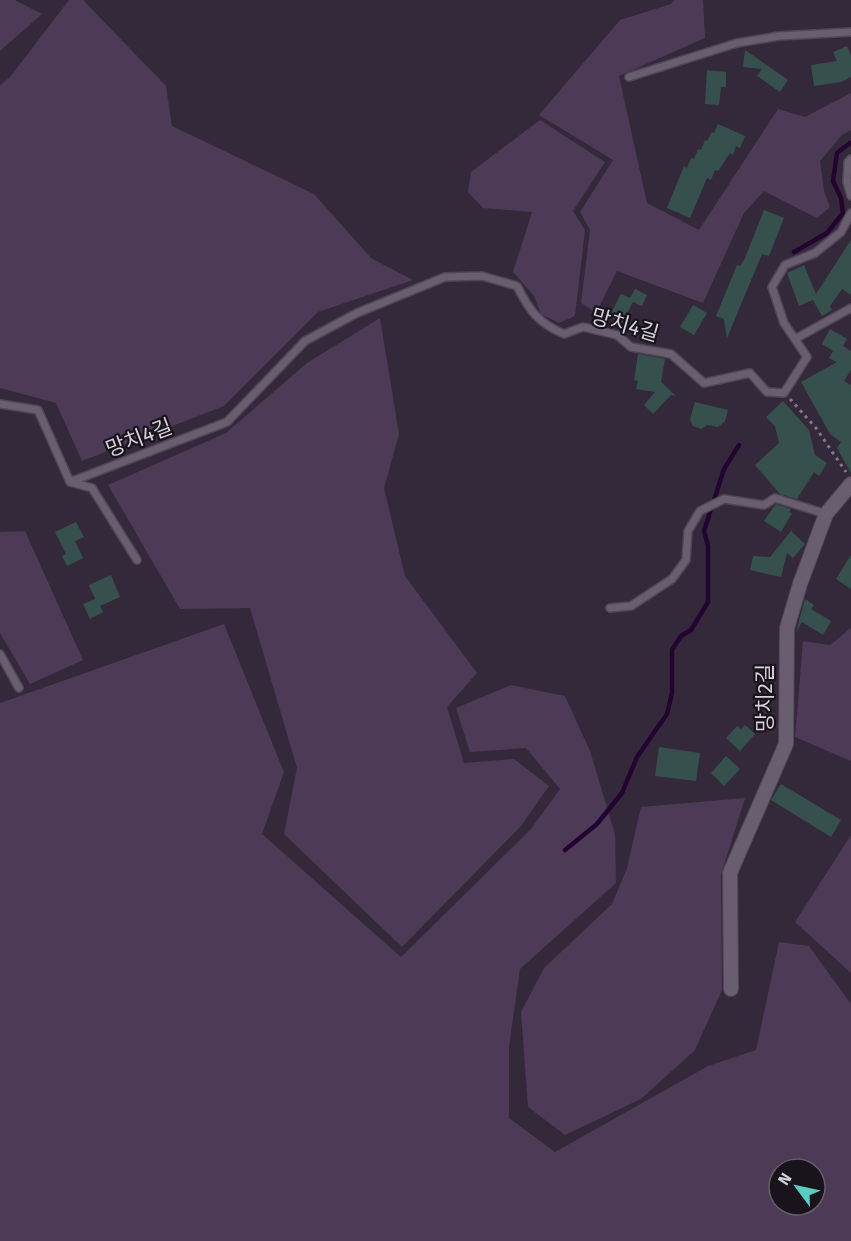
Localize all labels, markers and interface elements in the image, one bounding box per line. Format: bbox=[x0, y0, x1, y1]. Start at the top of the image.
street label: 망치4길 bbox=[588, 303, 662, 347]
street label: 망치4길 bbox=[102, 413, 176, 463]
street label: 망치2길 bbox=[752, 664, 778, 732]
north arrow bbox=[767, 1157, 827, 1217]
text: N bbox=[774, 1169, 796, 1189]

